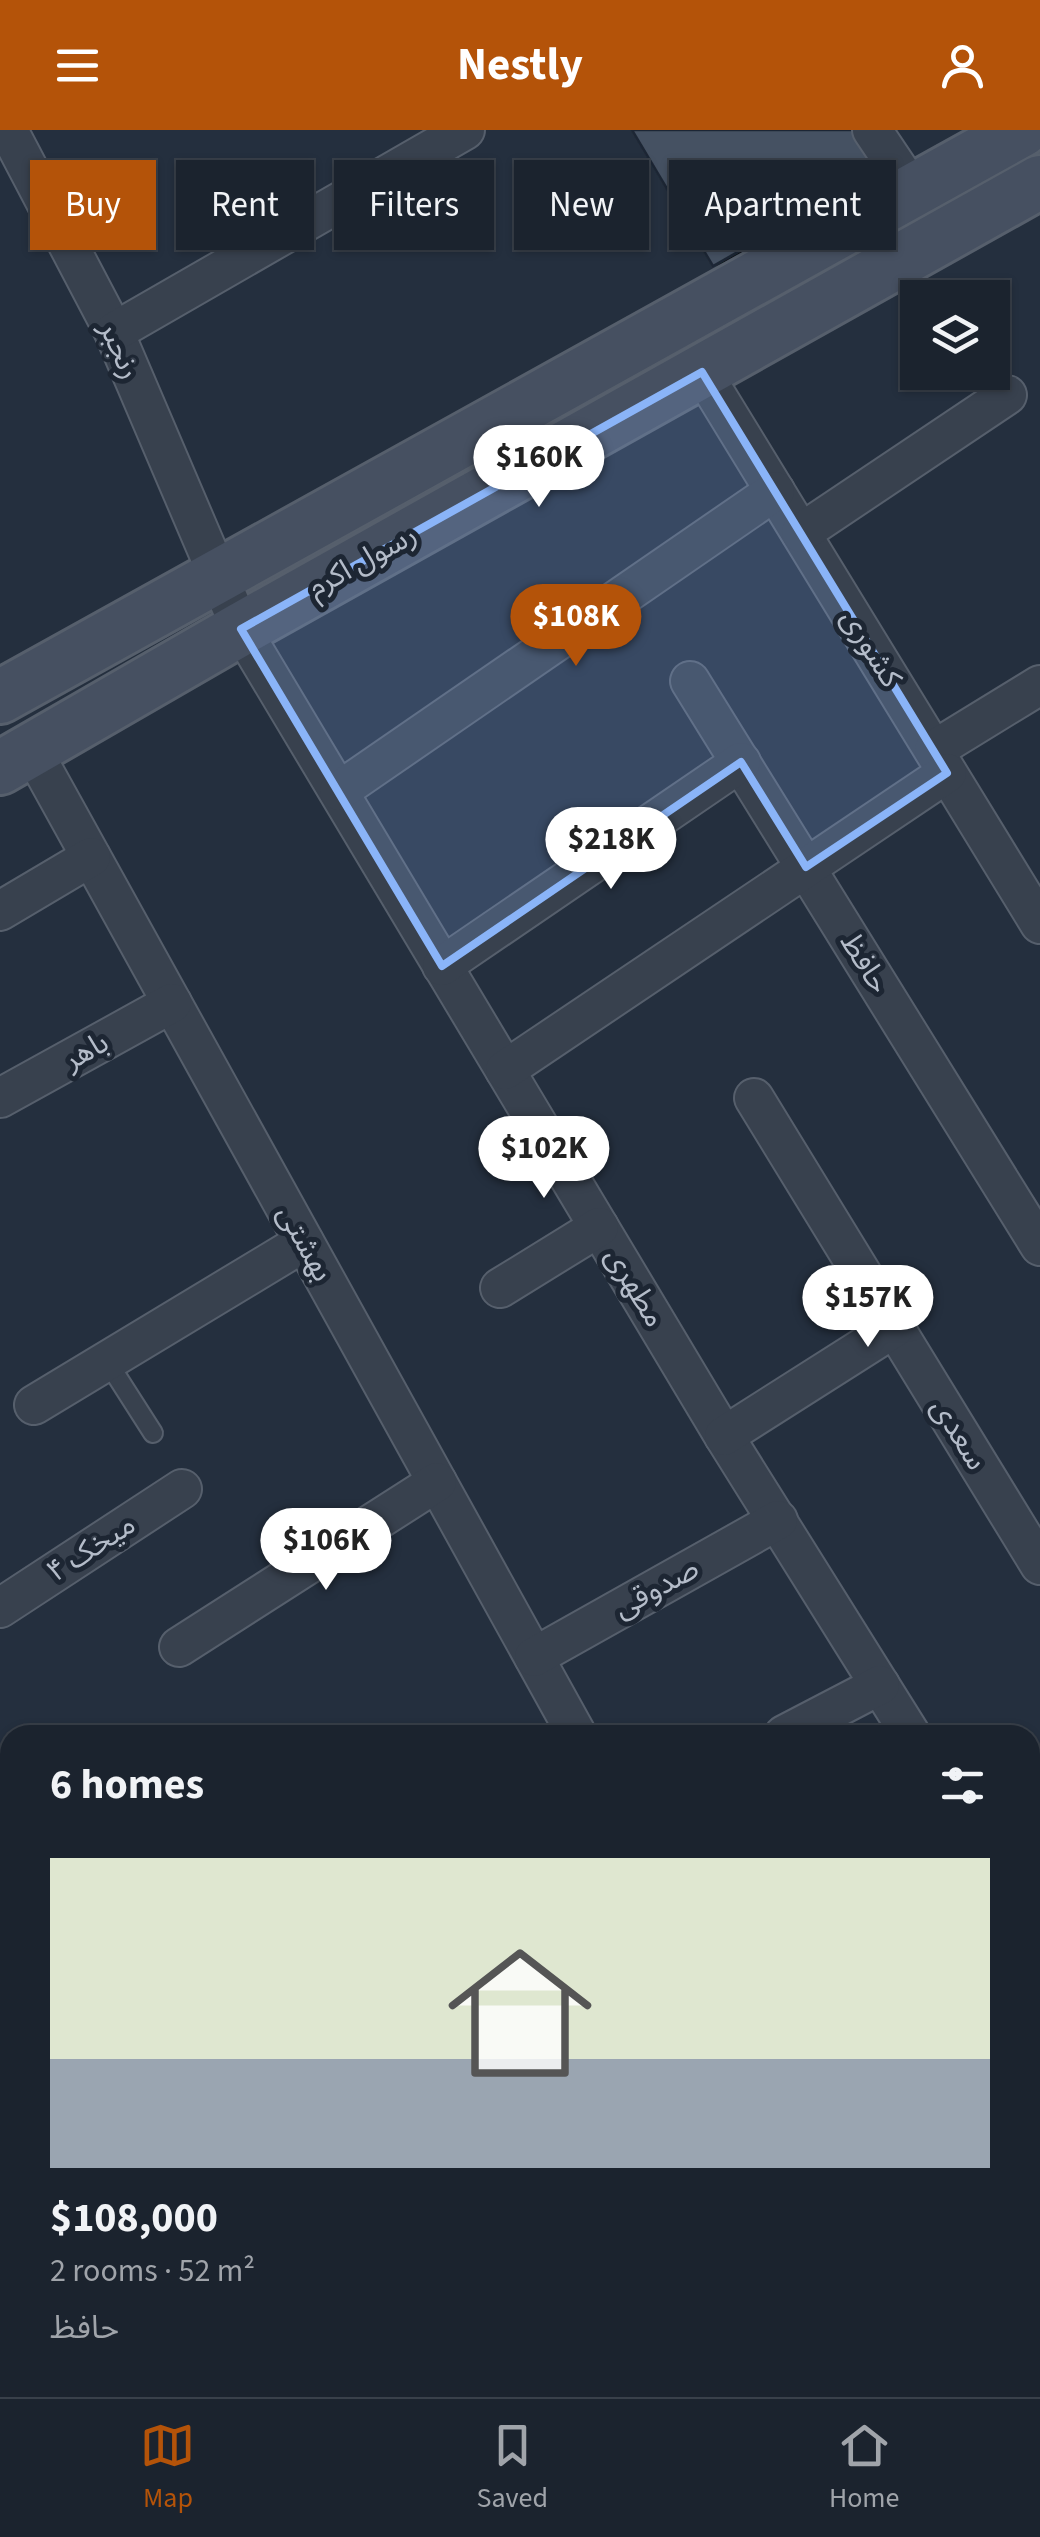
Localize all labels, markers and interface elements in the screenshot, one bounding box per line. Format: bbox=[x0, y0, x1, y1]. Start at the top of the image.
text: Nestly bbox=[457, 33, 583, 97]
icon: menu bbox=[50, 38, 105, 93]
icon: person bbox=[935, 38, 990, 93]
chip: Buy bbox=[30, 160, 156, 250]
chip: Rent bbox=[176, 160, 314, 250]
chip: Filters bbox=[334, 160, 494, 250]
chip: New bbox=[514, 160, 649, 250]
chip: Apartment bbox=[669, 160, 896, 250]
map controls bbox=[900, 280, 1010, 390]
button: layers bbox=[900, 280, 1010, 390]
street label: رنجبر bbox=[88, 313, 152, 386]
pin: $160K bbox=[469, 425, 609, 510]
text: $160K bbox=[495, 434, 583, 480]
street label: رسول اکرم bbox=[299, 513, 425, 609]
pin: $108K bbox=[506, 584, 646, 669]
text: $108K bbox=[532, 593, 620, 639]
street label: کشوری bbox=[830, 600, 912, 696]
pin: $218K bbox=[541, 807, 681, 892]
text: $218K bbox=[567, 816, 655, 862]
street label: حافظ bbox=[830, 924, 900, 1002]
street label: باهر bbox=[55, 1021, 116, 1081]
pin: $102K bbox=[474, 1116, 614, 1201]
text: $102K bbox=[500, 1125, 588, 1171]
street label: بهشتی bbox=[266, 1197, 344, 1289]
street label: مطهری bbox=[594, 1239, 676, 1335]
pin: $157K bbox=[798, 1265, 938, 1350]
text: $157K bbox=[824, 1274, 912, 1320]
street label: سعدی bbox=[920, 1390, 998, 1478]
street label: میخک ۴ bbox=[38, 1503, 144, 1593]
pin: $106K bbox=[256, 1508, 396, 1593]
text: $106K bbox=[282, 1517, 370, 1563]
street label: صدوقی bbox=[605, 1547, 707, 1629]
text: 6 homes bbox=[50, 1755, 204, 1815]
icon: filters bbox=[935, 1758, 990, 1813]
icon: home bbox=[430, 1923, 610, 2103]
text: $108,000 bbox=[50, 2188, 218, 2248]
text: 2 rooms · 52 m² bbox=[50, 2248, 255, 2294]
text: حافظ bbox=[50, 2305, 119, 2351]
tab: Map bbox=[140, 2418, 195, 2518]
tab: Saved bbox=[476, 2418, 548, 2518]
tab: Home bbox=[829, 2418, 899, 2518]

